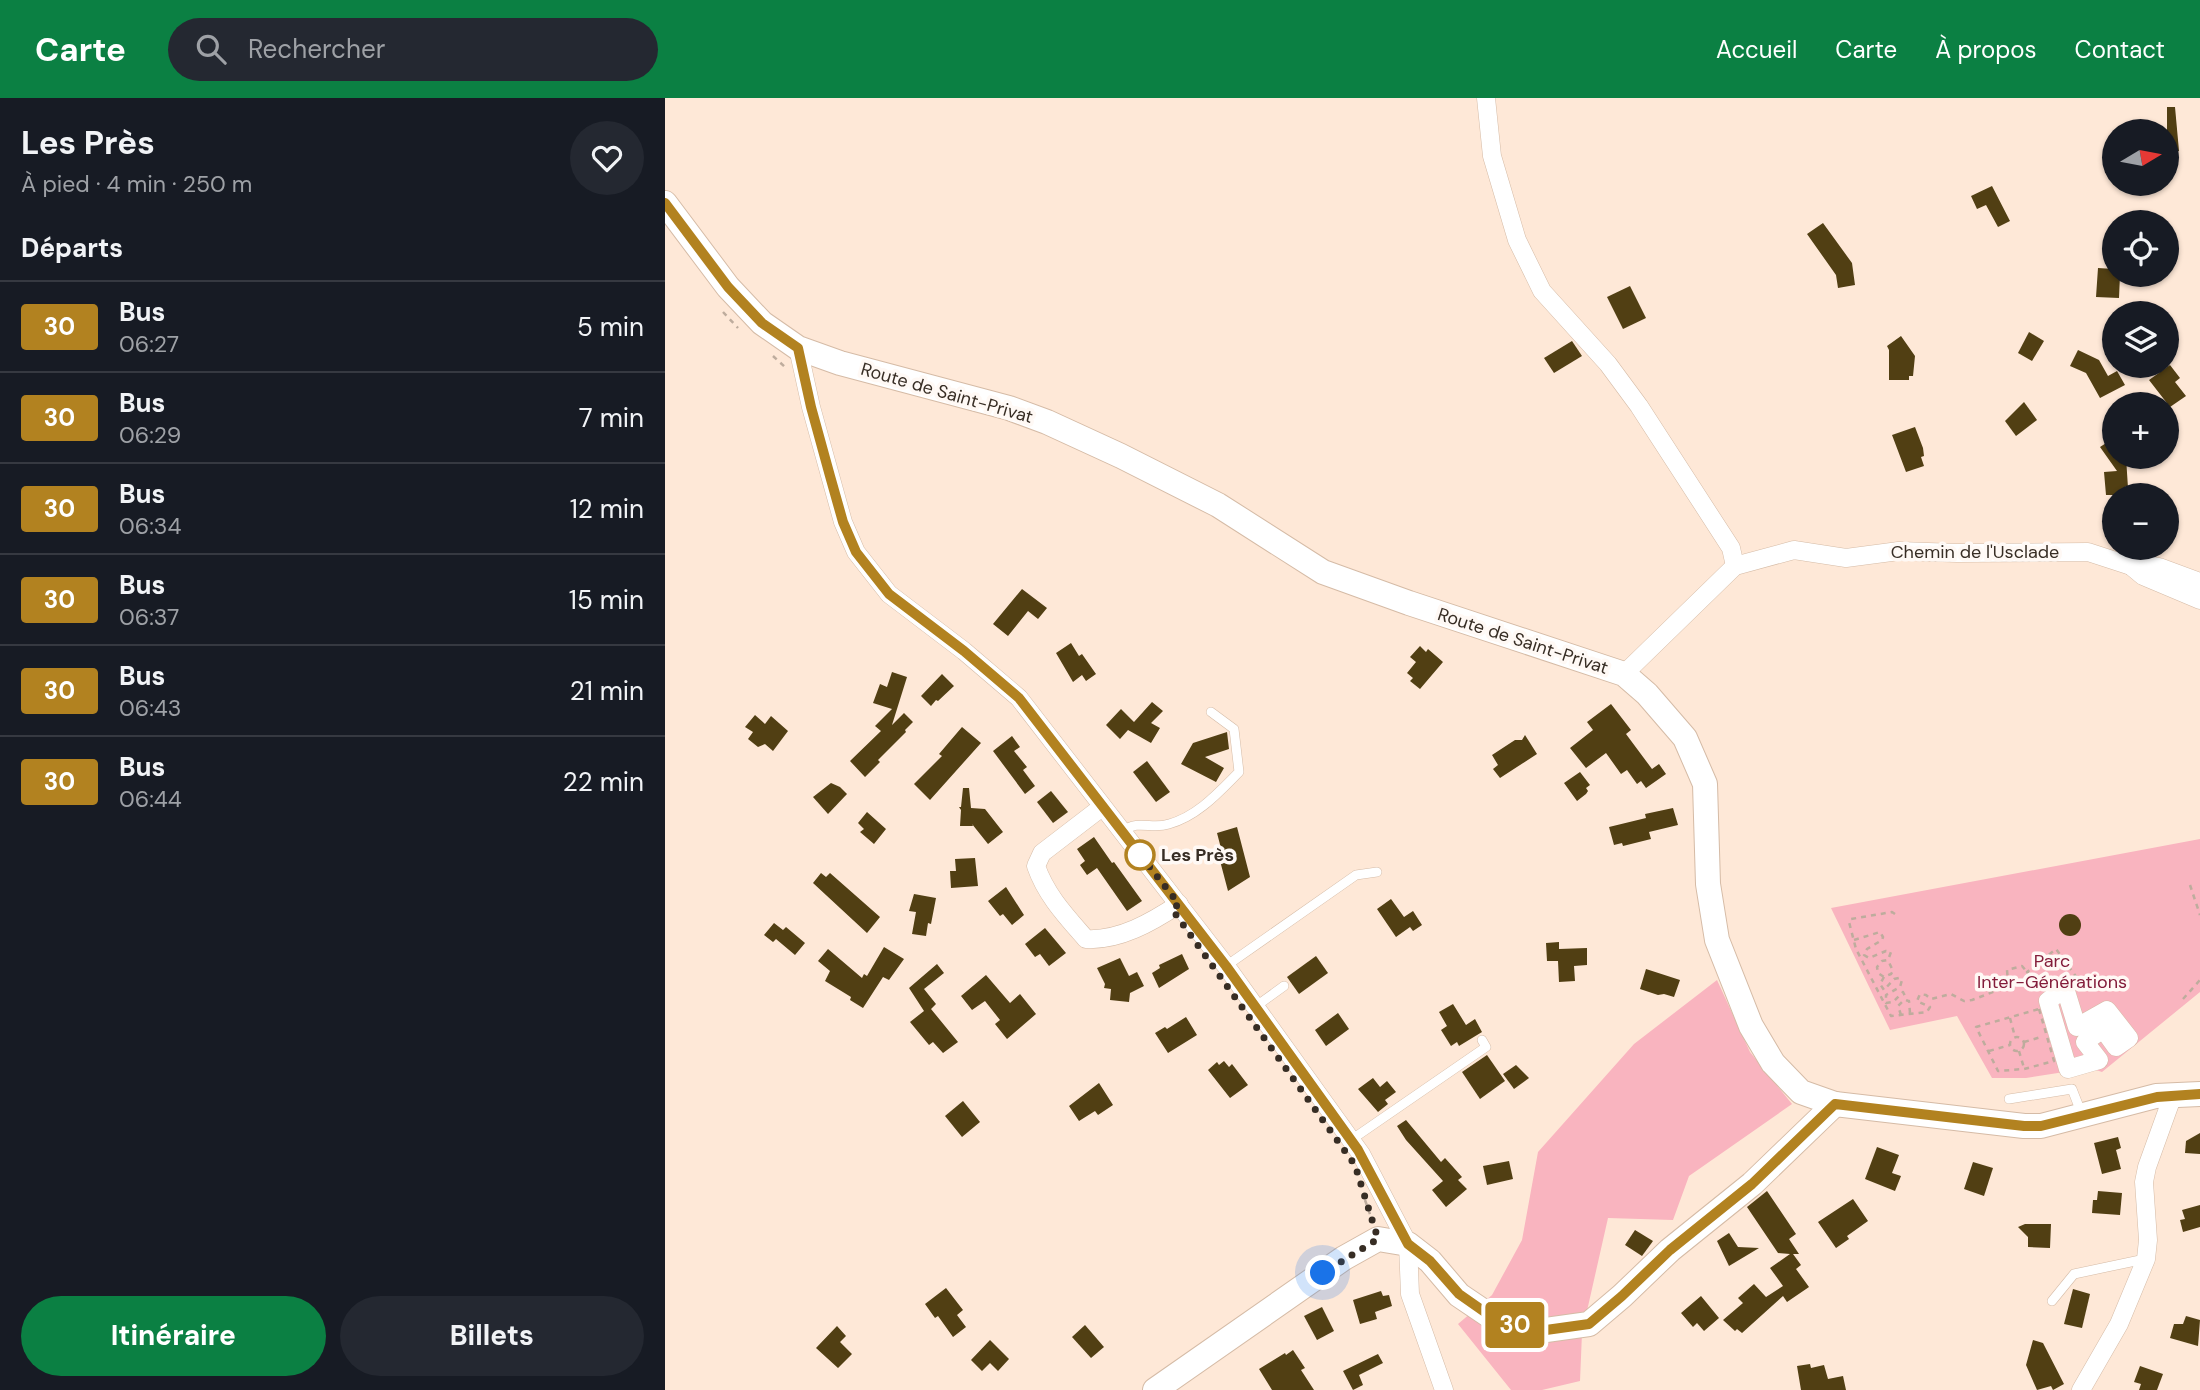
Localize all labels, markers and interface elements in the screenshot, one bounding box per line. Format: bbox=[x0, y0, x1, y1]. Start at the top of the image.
search box bbox=[168, 18, 658, 81]
text: Carte bbox=[35, 28, 126, 71]
icon: search bbox=[192, 30, 230, 68]
text: Rechercher bbox=[248, 32, 385, 66]
text: Accueil bbox=[1716, 34, 1797, 65]
text: Carte bbox=[1835, 34, 1897, 65]
text: À propos bbox=[1935, 34, 2037, 65]
text: Contact bbox=[2075, 34, 2165, 65]
north arrow bbox=[2102, 119, 2179, 196]
map controls bbox=[2102, 119, 2179, 560]
text: Les Près bbox=[21, 121, 155, 164]
button: heart bbox=[570, 121, 644, 195]
text: À pied · 4 min · 250 m bbox=[21, 169, 252, 199]
button: locate bbox=[2102, 210, 2179, 287]
text: Départs bbox=[21, 231, 123, 265]
text: Bus bbox=[119, 295, 165, 329]
button: layers bbox=[2102, 301, 2179, 378]
text: 5 min bbox=[577, 310, 644, 344]
text: 30 bbox=[44, 311, 75, 342]
text: 06:27 bbox=[119, 329, 179, 359]
street label: Route de Saint-Privat bbox=[858, 357, 1036, 429]
text: Bus bbox=[119, 386, 165, 420]
button: + bbox=[2102, 392, 2179, 469]
text: 7 min bbox=[579, 401, 644, 435]
text: 30 bbox=[44, 402, 75, 433]
text: 06:29 bbox=[119, 420, 181, 450]
text: Bus bbox=[119, 477, 165, 511]
button: − bbox=[2102, 483, 2179, 560]
text: 12 min bbox=[570, 492, 644, 526]
text: 30 bbox=[44, 493, 75, 524]
text: 06:34 bbox=[119, 511, 181, 541]
street label: Chemin de l'Usclade bbox=[1891, 540, 2059, 564]
text: Bus bbox=[119, 568, 165, 602]
text: 15 min bbox=[569, 583, 644, 617]
text: 30 bbox=[44, 584, 75, 615]
text: 06:37 bbox=[119, 602, 179, 632]
street label: Route de Saint-Privat bbox=[1435, 602, 1611, 680]
text: Bus bbox=[119, 659, 165, 693]
text: 21 min bbox=[570, 674, 644, 708]
text: 30 bbox=[44, 675, 75, 706]
text: 06:43 bbox=[119, 693, 181, 723]
text: Bus bbox=[119, 750, 165, 784]
text: 22 min bbox=[563, 765, 644, 799]
text: 30 bbox=[44, 766, 75, 797]
text: 06:44 bbox=[119, 784, 182, 814]
marker: Les Près bbox=[1125, 840, 1155, 870]
place label: Les Près bbox=[1161, 843, 1234, 867]
park label: Parc Inter-Générations bbox=[1977, 949, 2127, 994]
your location bbox=[1305, 1255, 1340, 1290]
button: Itinéraire bbox=[21, 1296, 326, 1376]
button: Billets bbox=[340, 1296, 644, 1376]
line badge: 30 bbox=[1483, 1302, 1547, 1348]
text: 30 bbox=[1499, 1309, 1531, 1340]

